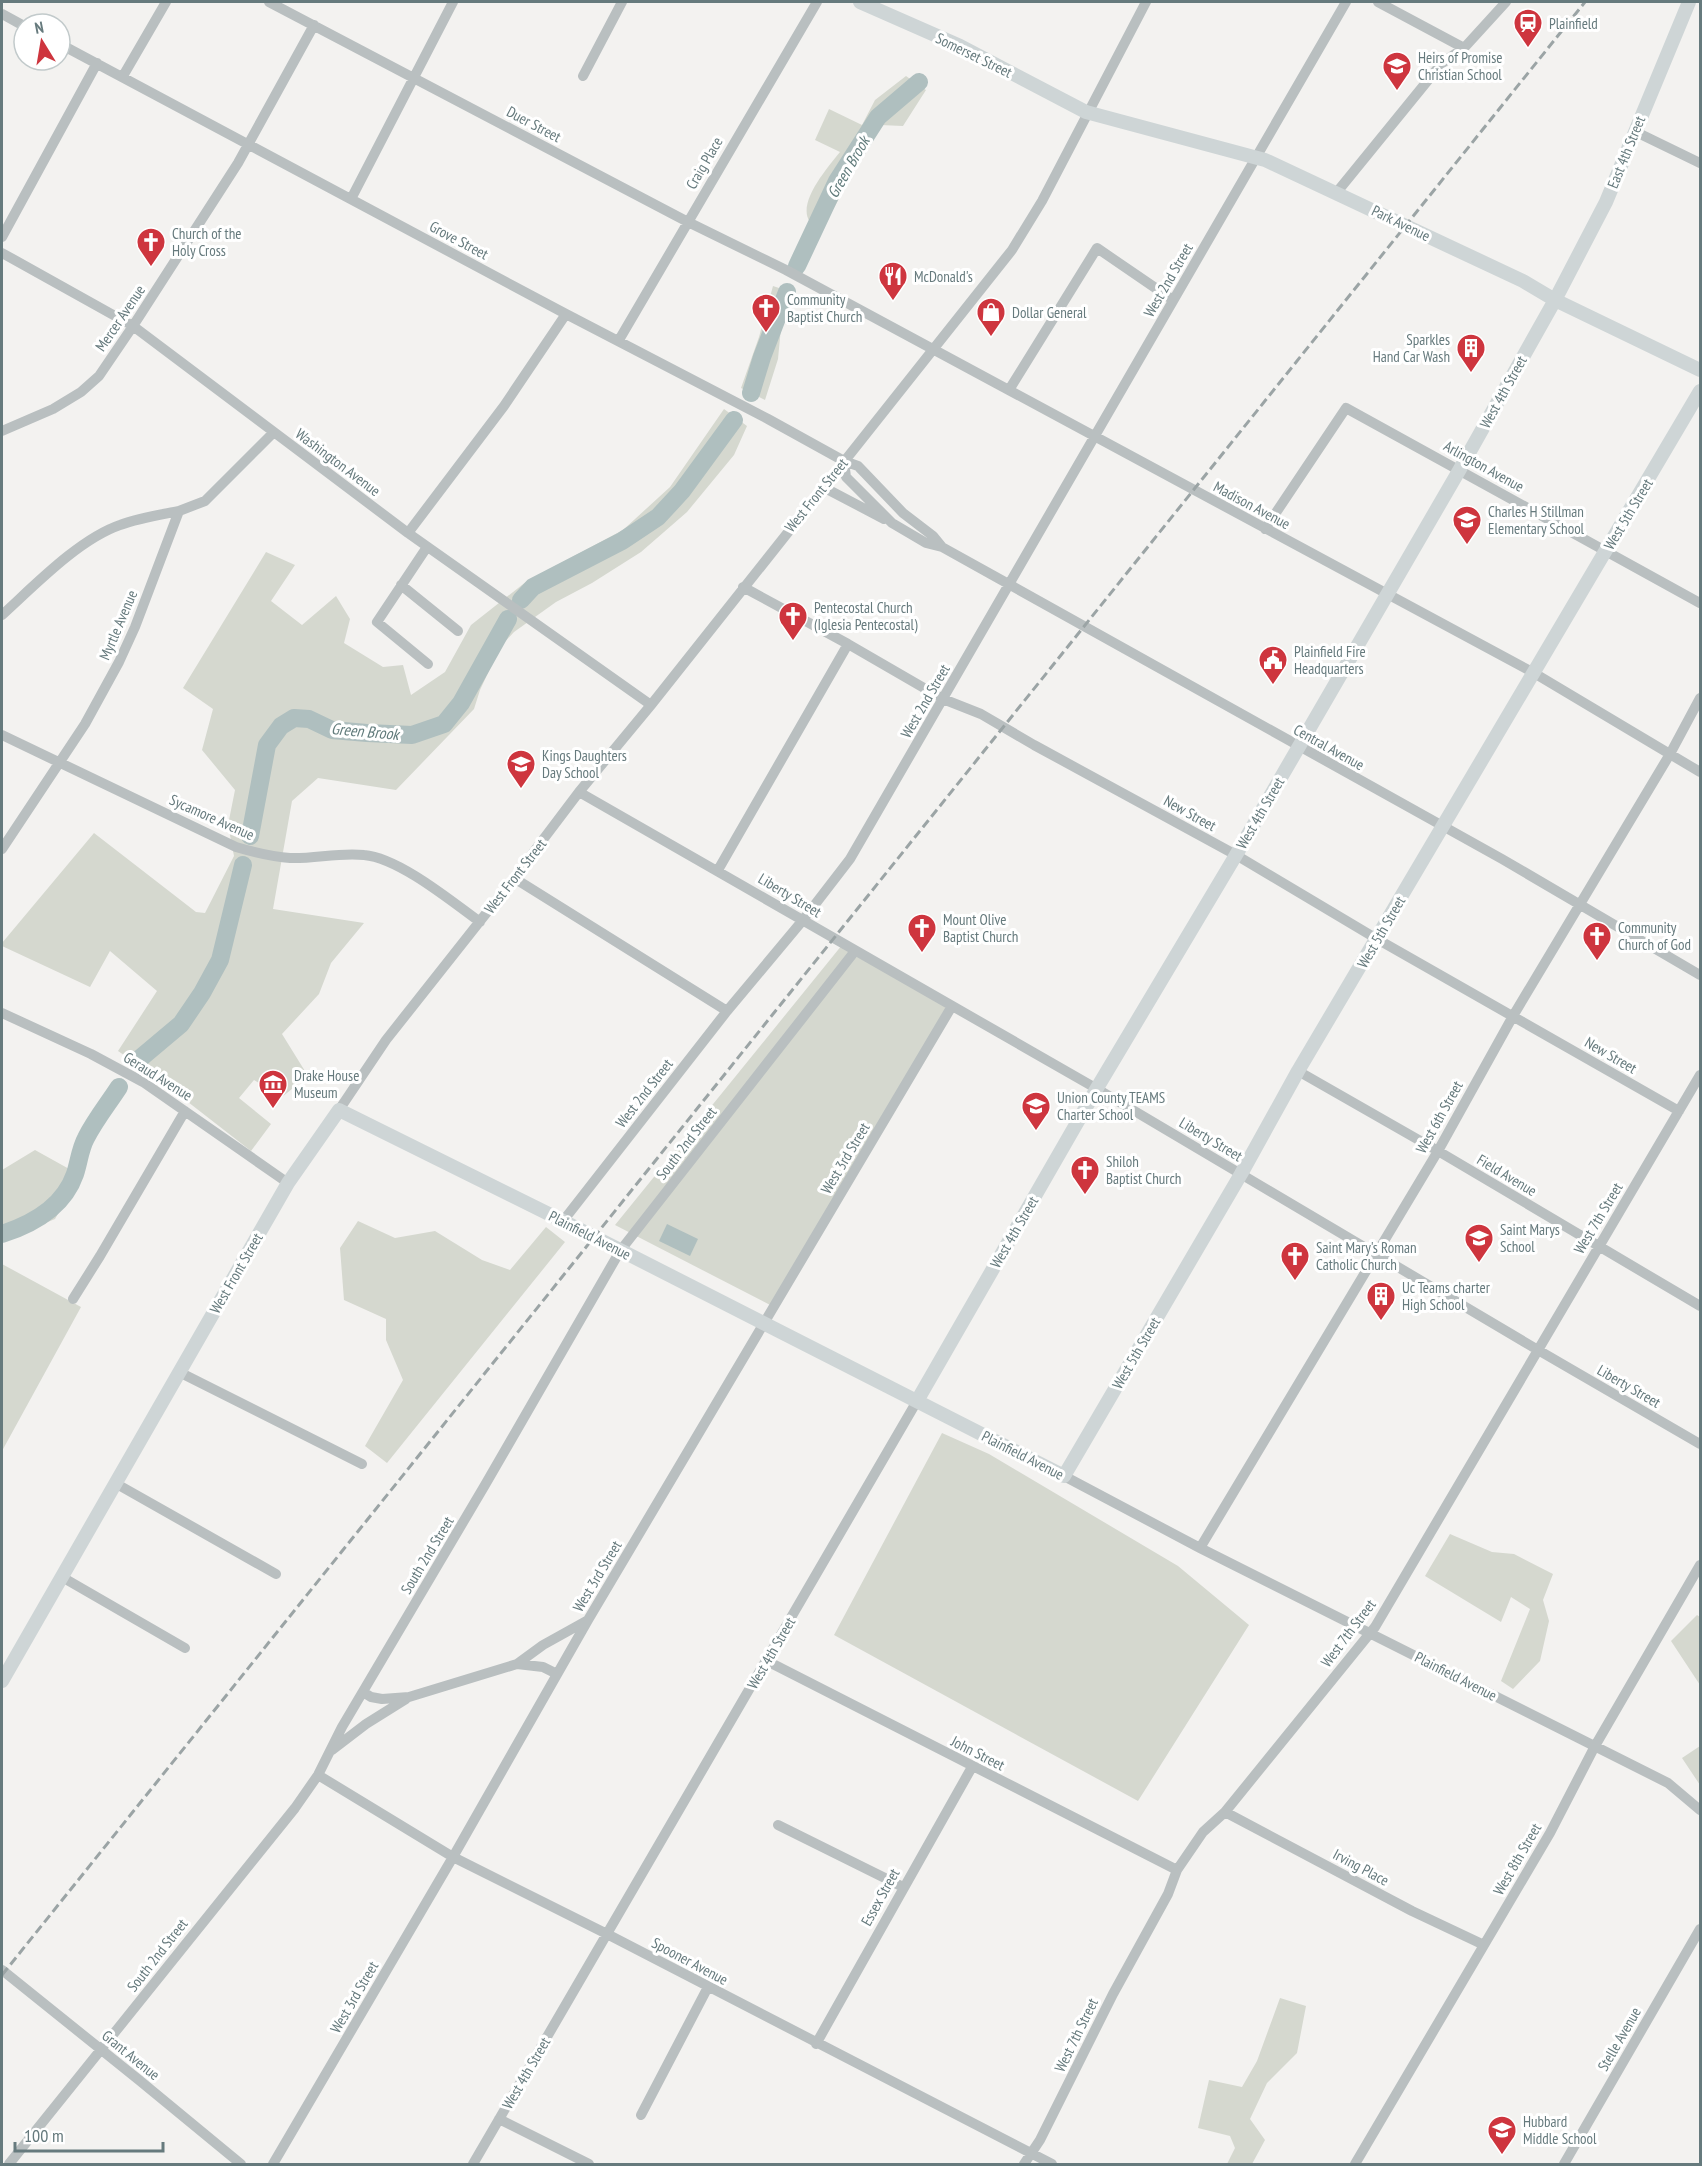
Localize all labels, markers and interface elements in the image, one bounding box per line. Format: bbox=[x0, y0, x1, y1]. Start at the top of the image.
station icon: Plainfield bbox=[1512, 7, 1544, 49]
north arrow bbox=[12, 12, 72, 72]
place label: Plainfield bbox=[1549, 14, 1598, 33]
text: N bbox=[33, 17, 45, 38]
street label: Somerset Street bbox=[933, 28, 1015, 82]
place label: Heirs of Promise Christian School bbox=[1418, 48, 1502, 84]
school or university icon: Heirs of Promise Christian School bbox=[1381, 50, 1413, 92]
street label: Duer Street bbox=[504, 102, 564, 146]
street label: East 4th Street bbox=[1603, 113, 1649, 191]
water label: Green Brook bbox=[822, 131, 874, 201]
street label: Craig Place bbox=[681, 133, 727, 193]
street label: Park Avenue bbox=[1369, 201, 1433, 245]
street label: Grove Street bbox=[426, 217, 492, 263]
place label: Church of the Holy Cross bbox=[172, 224, 242, 260]
church icon: Church of the Holy Cross bbox=[135, 226, 167, 268]
street label: West 2nd Street bbox=[1139, 240, 1197, 320]
restaurant icon: McDonald's bbox=[877, 260, 909, 302]
place label: McDonald's bbox=[914, 267, 973, 286]
street label: Mercer Avenue bbox=[91, 281, 149, 355]
place label: Community Baptist Church bbox=[787, 290, 862, 326]
church icon: Community Baptist Church bbox=[750, 292, 782, 334]
shop icon: Dollar General bbox=[975, 296, 1007, 338]
place label: Dollar General bbox=[1012, 303, 1087, 322]
place label: Sparkles Hand Car Wash bbox=[1373, 330, 1450, 366]
building icon: Sparkles Hand Car Wash bbox=[1455, 332, 1487, 374]
street label: West 4th Street bbox=[1475, 352, 1531, 432]
street label: Washington Avenue bbox=[292, 424, 384, 500]
street label: Arlington Avenue bbox=[1441, 436, 1527, 496]
street label: West Front Street bbox=[780, 454, 852, 536]
street label: West 5th Street bbox=[1599, 475, 1657, 553]
street label: Madison Avenue bbox=[1210, 477, 1294, 533]
place label: Charles H Stillman Elementary School bbox=[1488, 502, 1585, 538]
school or university icon: Charles H Stillman Elementary School bbox=[1451, 504, 1483, 546]
street label: Myrtle Avenue bbox=[95, 587, 141, 663]
place label: Pentecostal Church (Iglesia Pentecostal) bbox=[814, 598, 918, 634]
church icon: Pentecostal Church (Iglesia Pentecostal) bbox=[777, 600, 809, 642]
place label: Plainfield Fire Headquarters bbox=[1294, 642, 1366, 678]
public building icon: Plainfield Fire Headquarters bbox=[1257, 644, 1289, 686]
street label: West 2nd Street bbox=[896, 661, 954, 741]
water label: Green Brook bbox=[330, 718, 401, 744]
street label: Central Avenue bbox=[1290, 720, 1368, 774]
place label: Kings Daughters Day School bbox=[542, 746, 627, 782]
school or university icon: Kings Daughters Day School bbox=[505, 748, 537, 790]
street label: West 4th Street bbox=[1232, 774, 1288, 852]
street label: Sycamore Avenue bbox=[167, 790, 257, 844]
street label: New Street bbox=[1160, 791, 1220, 835]
street label: West Front Street bbox=[480, 835, 550, 917]
street label: Liberty Street bbox=[755, 869, 825, 921]
street label: West 5th Street bbox=[1353, 893, 1409, 971]
place label: Mount Olive Baptist Church bbox=[943, 910, 1018, 946]
church icon: Mount Olive Baptist Church bbox=[906, 912, 938, 954]
place label: Community Church of God bbox=[1618, 918, 1691, 954]
church icon: Community Church of God bbox=[1581, 920, 1613, 962]
street label: New Street bbox=[1582, 1033, 1640, 1077]
street label: Geraud Avenue bbox=[120, 1047, 196, 1105]
street label: West 2nd Street bbox=[611, 1055, 677, 1131]
place label: Drake House Museum bbox=[294, 1066, 359, 1102]
museum icon: Drake House Museum bbox=[257, 1068, 289, 1110]
street label: West 6th Street bbox=[1411, 1077, 1467, 1157]
place label: Union County TEAMS Charter School bbox=[1057, 1088, 1165, 1124]
school or university icon: Union County TEAMS Charter School bbox=[1020, 1090, 1052, 1132]
street label: South 2nd Street bbox=[652, 1103, 720, 1183]
street label: Liberty Street bbox=[1176, 1113, 1246, 1165]
street label: West 3rd Street bbox=[816, 1119, 874, 1197]
street label: Field Avenue bbox=[1474, 1150, 1540, 1200]
place label: Shiloh Baptist Church bbox=[1106, 1152, 1181, 1188]
church icon: Shiloh Baptist Church bbox=[1069, 1154, 1101, 1196]
street label: West 7th Street bbox=[1569, 1179, 1627, 1257]
street label: West 4th Street bbox=[986, 1193, 1042, 1271]
street label: Plainfield Avenue bbox=[546, 1206, 634, 1264]
place label: Saint Marys School bbox=[1500, 1220, 1560, 1256]
school or university icon: Saint Marys School bbox=[1463, 1222, 1495, 1264]
street label: West Front Street bbox=[205, 1229, 267, 1317]
place label: Saint Mary's Roman Catholic Church bbox=[1316, 1238, 1417, 1274]
church icon: Saint Mary's Roman Catholic Church bbox=[1279, 1240, 1311, 1282]
place label: Uc Teams charter High School bbox=[1402, 1278, 1491, 1314]
building icon: Uc Teams charter High School bbox=[1365, 1280, 1397, 1322]
street label: West 5th Street bbox=[1108, 1314, 1164, 1392]
street label: Liberty Street bbox=[1594, 1360, 1664, 1412]
street label: Plainfield Avenue bbox=[979, 1426, 1067, 1484]
street label: South 2nd Street bbox=[396, 1513, 458, 1597]
street label: West 3rd Street bbox=[568, 1537, 626, 1615]
street label: West 7th Street bbox=[1316, 1595, 1380, 1671]
street label: West 4th Street bbox=[743, 1614, 799, 1692]
street label: Plainfield Avenue bbox=[1412, 1647, 1500, 1705]
street label: John Street bbox=[947, 1731, 1008, 1775]
street label: West 8th Street bbox=[1489, 1820, 1545, 1898]
street label: Irving Place bbox=[1330, 1844, 1392, 1890]
street label: Essex Street bbox=[857, 1865, 903, 1929]
street label: South 2nd Street bbox=[123, 1915, 191, 1995]
street label: Spooner Avenue bbox=[649, 1933, 731, 1989]
street label: West 3rd Street bbox=[326, 1958, 382, 2036]
street label: West 7th Street bbox=[1050, 1995, 1102, 2075]
street label: Stelle Avenue bbox=[1593, 2004, 1645, 2074]
street label: Grant Avenue bbox=[98, 2026, 164, 2084]
street label: West 4th Street bbox=[498, 2034, 554, 2112]
place label: Hubbard Middle School bbox=[1523, 2112, 1597, 2148]
school or university icon: Hubbard Middle School bbox=[1486, 2114, 1518, 2156]
scale bar bbox=[15, 2115, 164, 2153]
text: 100 m bbox=[24, 2124, 64, 2147]

